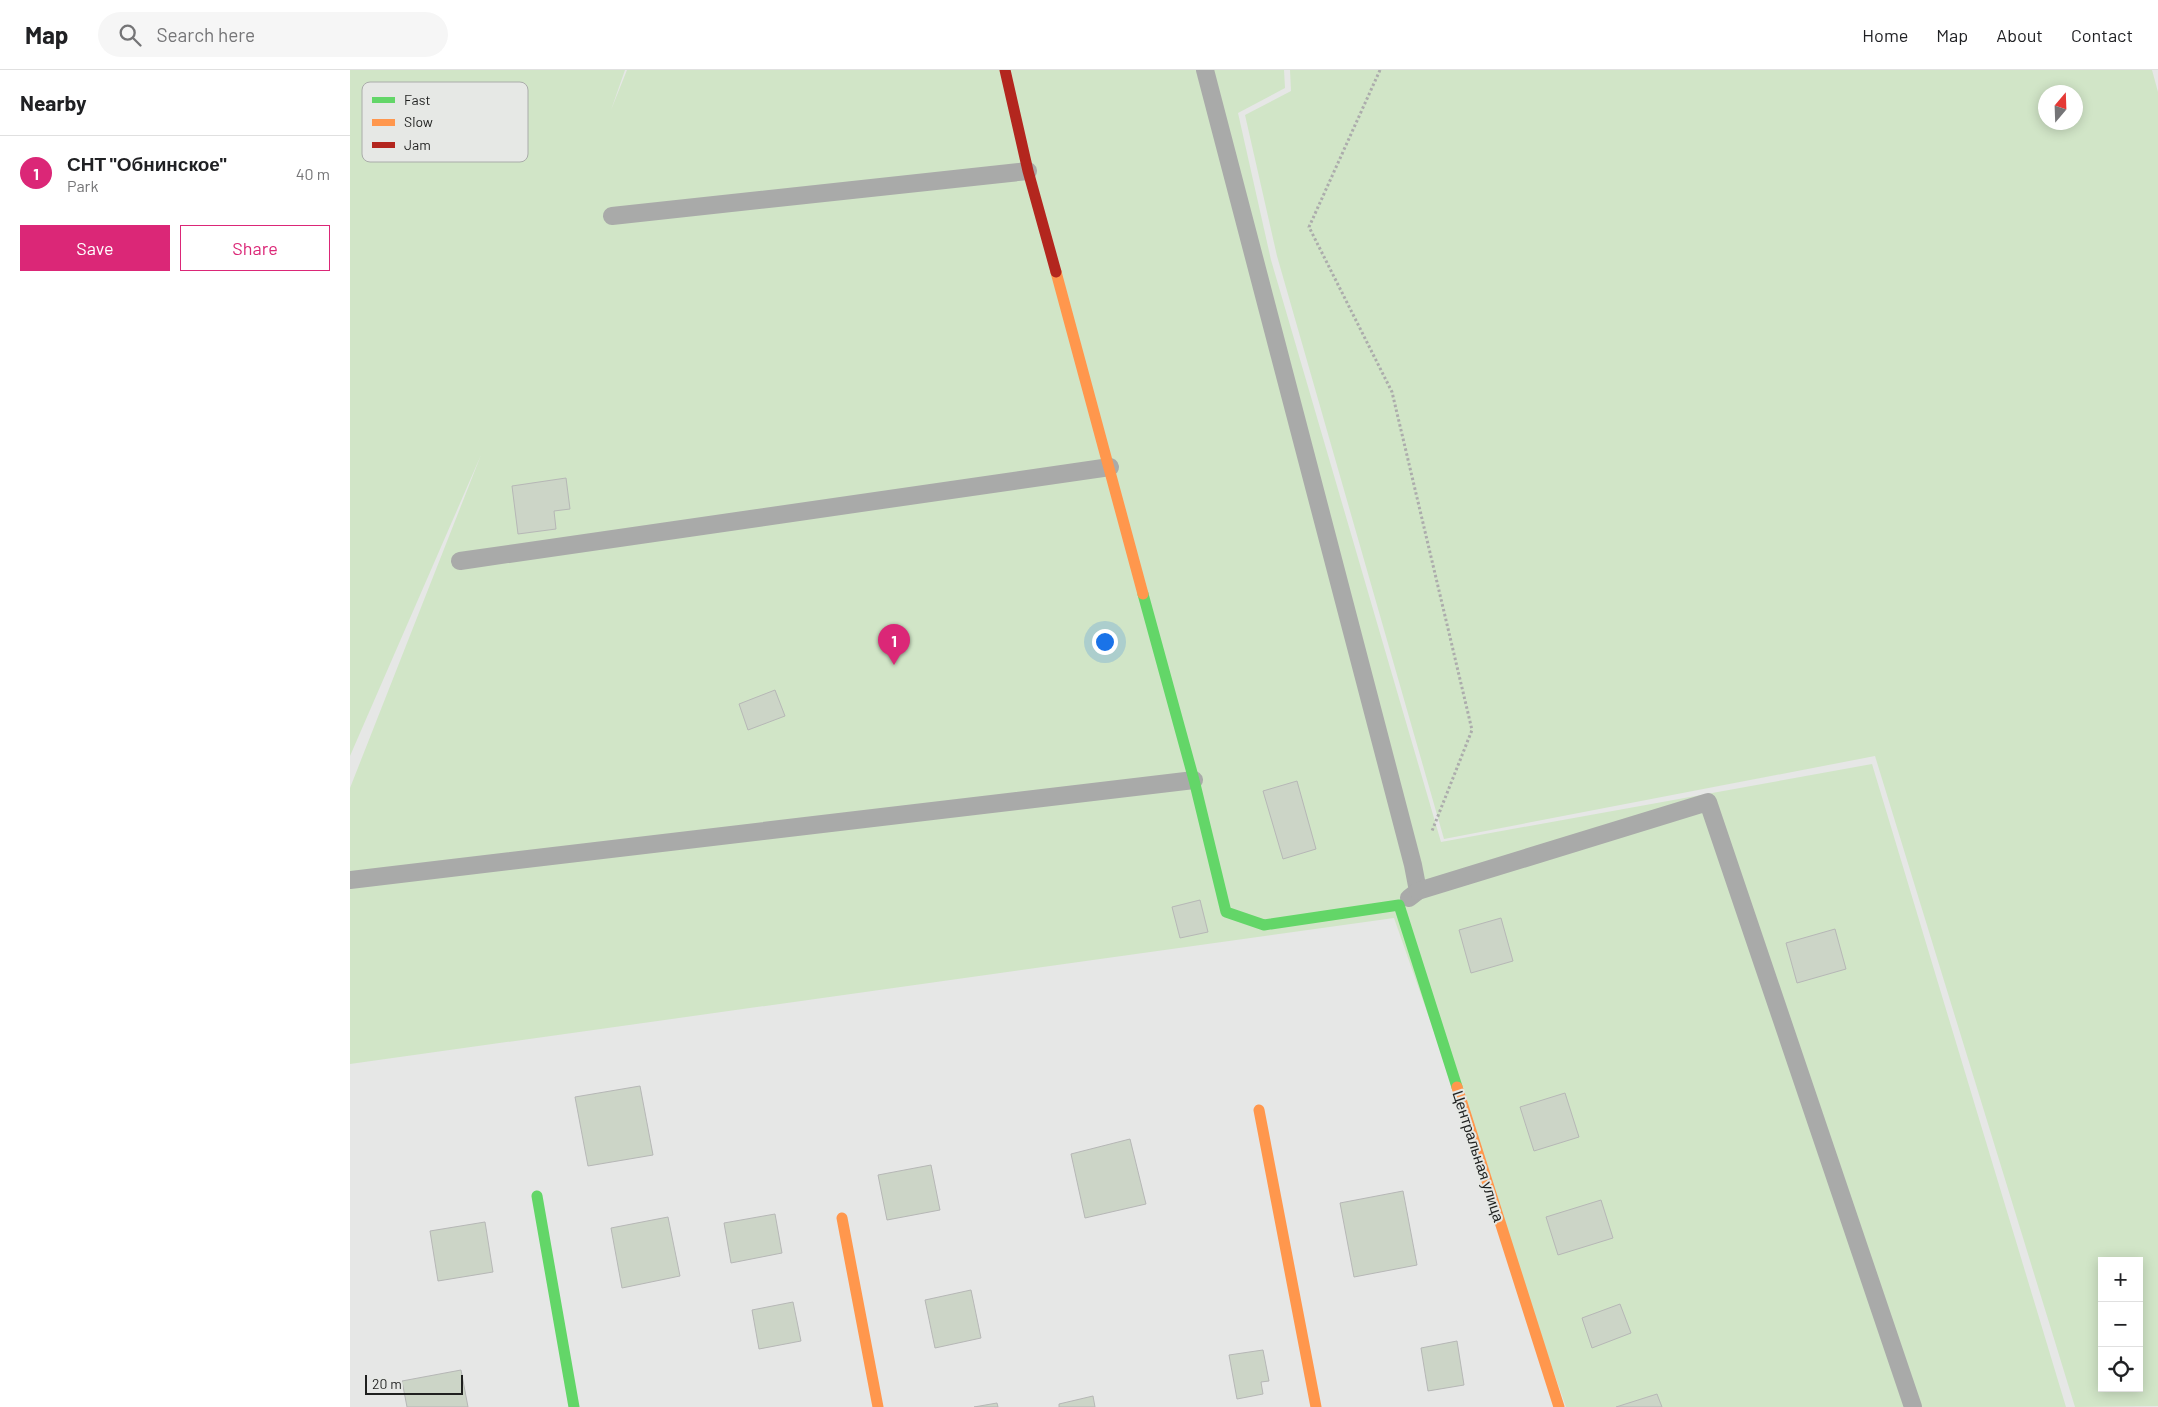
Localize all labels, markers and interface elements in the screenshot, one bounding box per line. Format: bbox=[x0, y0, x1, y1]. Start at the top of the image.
search box bbox=[98, 12, 448, 57]
text: Map bbox=[25, 20, 68, 49]
icon: search bbox=[116, 21, 144, 49]
text: Search here bbox=[156, 23, 255, 46]
text: Home bbox=[1862, 24, 1908, 46]
text: Map bbox=[1936, 24, 1968, 46]
text: About bbox=[1996, 24, 2043, 46]
text: Contact bbox=[2071, 24, 2133, 46]
legend bbox=[362, 82, 528, 162]
north arrow bbox=[2038, 85, 2083, 130]
text: Nearby bbox=[20, 90, 86, 115]
text: Fast bbox=[404, 91, 430, 108]
text: Slow bbox=[404, 113, 433, 130]
text: Jam bbox=[404, 136, 431, 153]
text: СНТ "Обнинское" bbox=[67, 152, 227, 175]
text: 1 bbox=[33, 164, 39, 183]
text: 40 m bbox=[296, 164, 330, 183]
text: Park bbox=[67, 176, 98, 195]
button: Save bbox=[20, 225, 170, 271]
button: Share bbox=[180, 225, 330, 271]
pin: 1 bbox=[878, 624, 910, 665]
your location bbox=[1092, 629, 1118, 655]
street label: Центральная улица bbox=[1449, 1088, 1509, 1224]
map controls bbox=[2098, 1257, 2143, 1392]
button: + bbox=[2098, 1257, 2143, 1302]
button: − bbox=[2098, 1302, 2143, 1347]
button: locate bbox=[2098, 1347, 2143, 1392]
scale bar bbox=[365, 1372, 462, 1395]
text: 20 m bbox=[372, 1375, 402, 1392]

